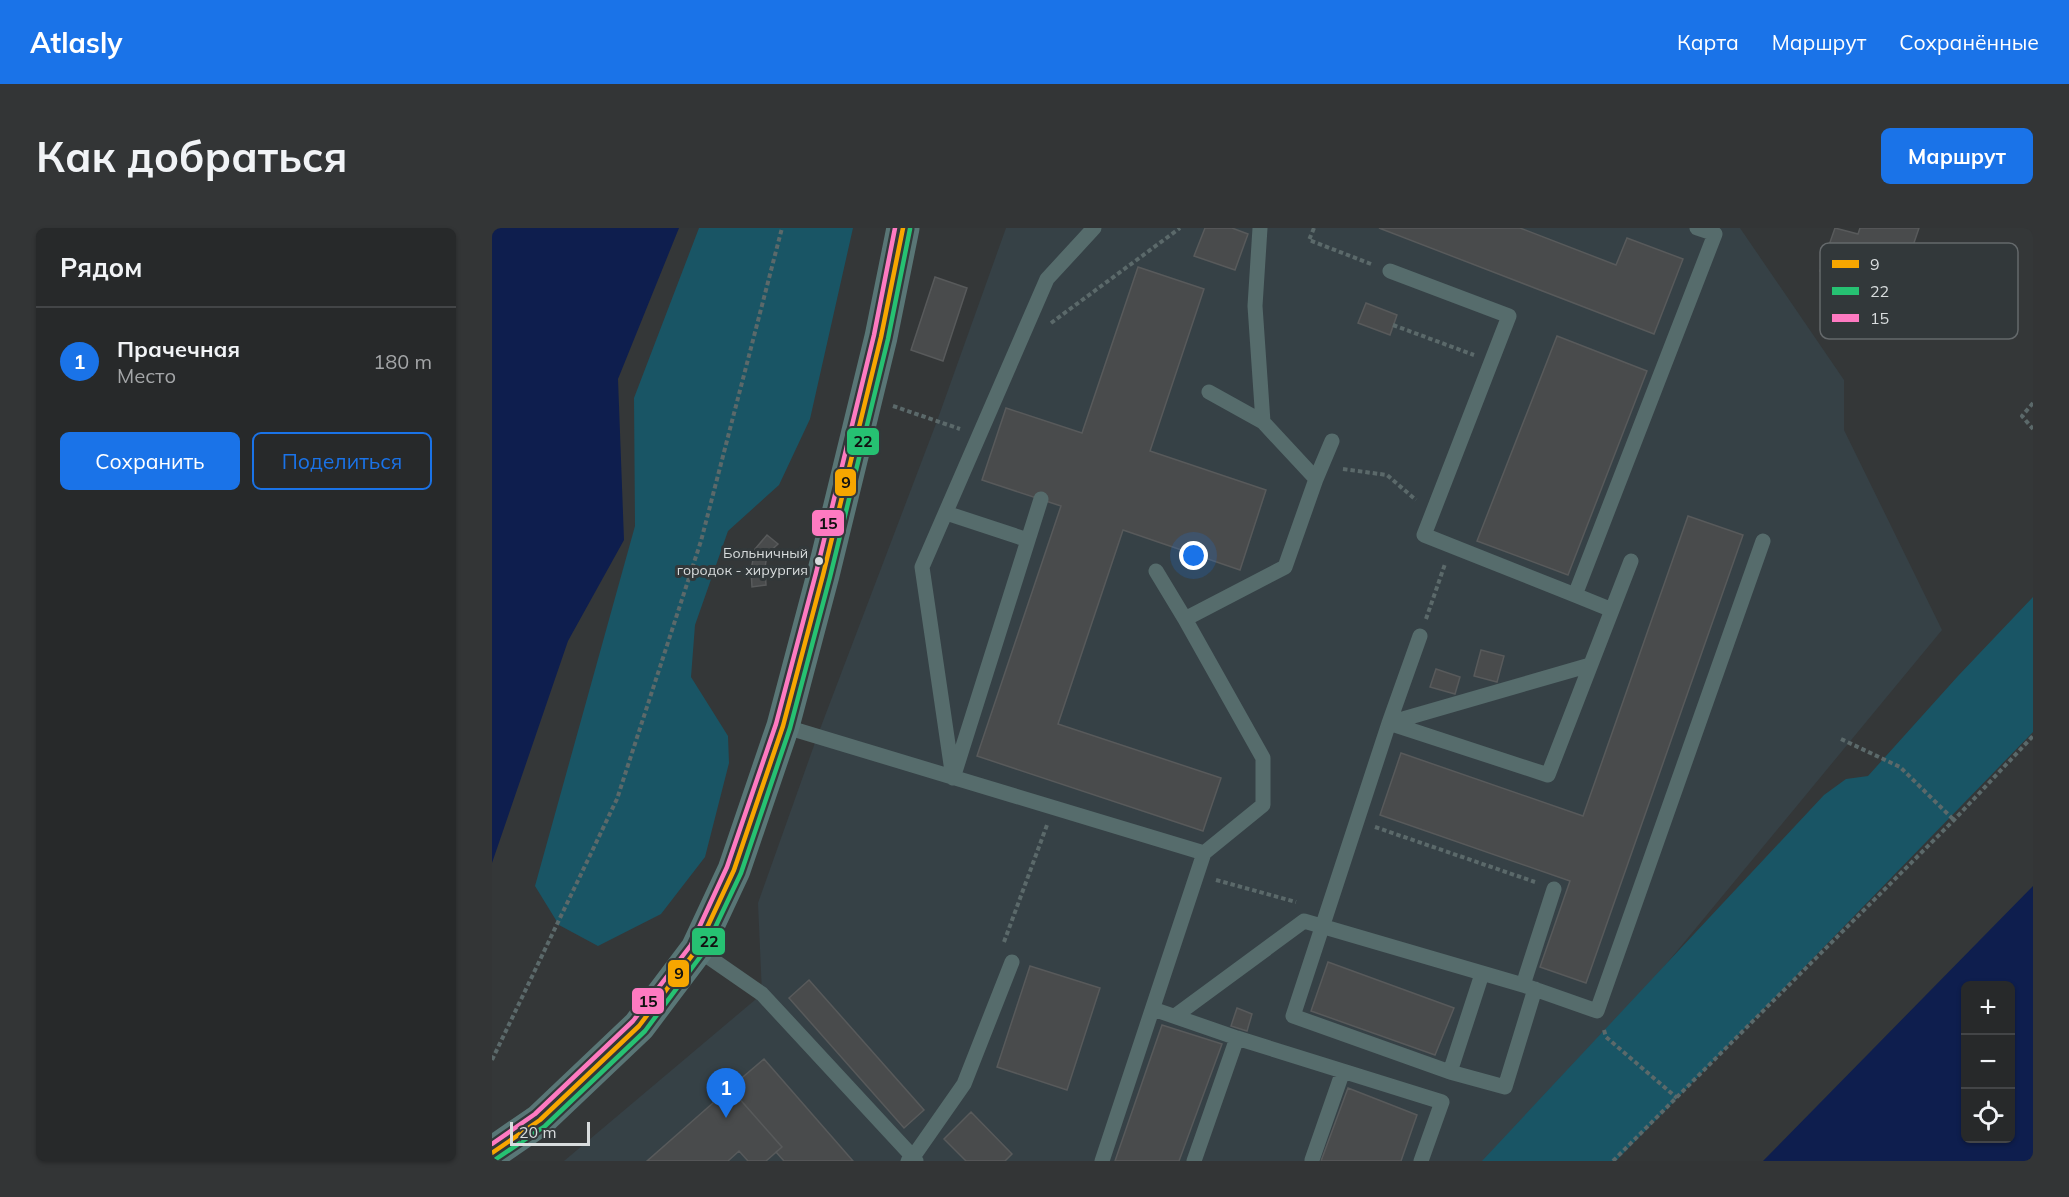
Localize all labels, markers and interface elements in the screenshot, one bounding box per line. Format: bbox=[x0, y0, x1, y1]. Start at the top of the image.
text: Atlasly bbox=[30, 25, 122, 60]
text: Карта bbox=[1677, 29, 1739, 55]
text: Маршрут bbox=[1772, 29, 1866, 55]
text: Сохранённые bbox=[1899, 29, 2039, 55]
button: Маршрут bbox=[1881, 128, 2033, 184]
text: Как добраться bbox=[36, 130, 348, 183]
legend bbox=[1820, 243, 2018, 339]
text: Рядом bbox=[60, 251, 143, 284]
text: 9 bbox=[1870, 254, 1880, 274]
text: 22 bbox=[1870, 281, 1889, 301]
text: 15 bbox=[1870, 308, 1889, 328]
text: Прачечная bbox=[117, 335, 240, 363]
text: 1 bbox=[74, 349, 86, 374]
text: 180 m bbox=[373, 349, 432, 374]
text: Место bbox=[117, 363, 176, 388]
line badge: 22 bbox=[846, 427, 880, 456]
text: 22 bbox=[853, 431, 873, 451]
button: Сохранить bbox=[60, 432, 240, 490]
button: Поделиться bbox=[252, 432, 432, 490]
line badge: 9 bbox=[834, 468, 857, 497]
text: 9 bbox=[841, 472, 851, 492]
line badge: 15 bbox=[811, 509, 845, 537]
text: 15 bbox=[818, 513, 838, 533]
your location bbox=[1179, 541, 1208, 570]
place label: Больничный городок - хирургия bbox=[677, 544, 808, 579]
marker: Больничный городок - хирургия bbox=[813, 555, 825, 567]
line badge: 22 bbox=[691, 927, 726, 956]
text: 22 bbox=[699, 931, 719, 951]
line badge: 9 bbox=[667, 959, 690, 988]
text: 9 bbox=[674, 963, 684, 983]
map controls bbox=[1961, 981, 2015, 1143]
button: + bbox=[1961, 981, 2015, 1035]
line badge: 15 bbox=[631, 987, 665, 1015]
text: 15 bbox=[638, 991, 658, 1011]
button: − bbox=[1961, 1035, 2015, 1089]
pin: 1 bbox=[706, 1068, 746, 1118]
button: locate bbox=[1961, 1089, 2015, 1143]
scale bar bbox=[510, 1119, 590, 1146]
text: 20 m bbox=[519, 1122, 556, 1142]

